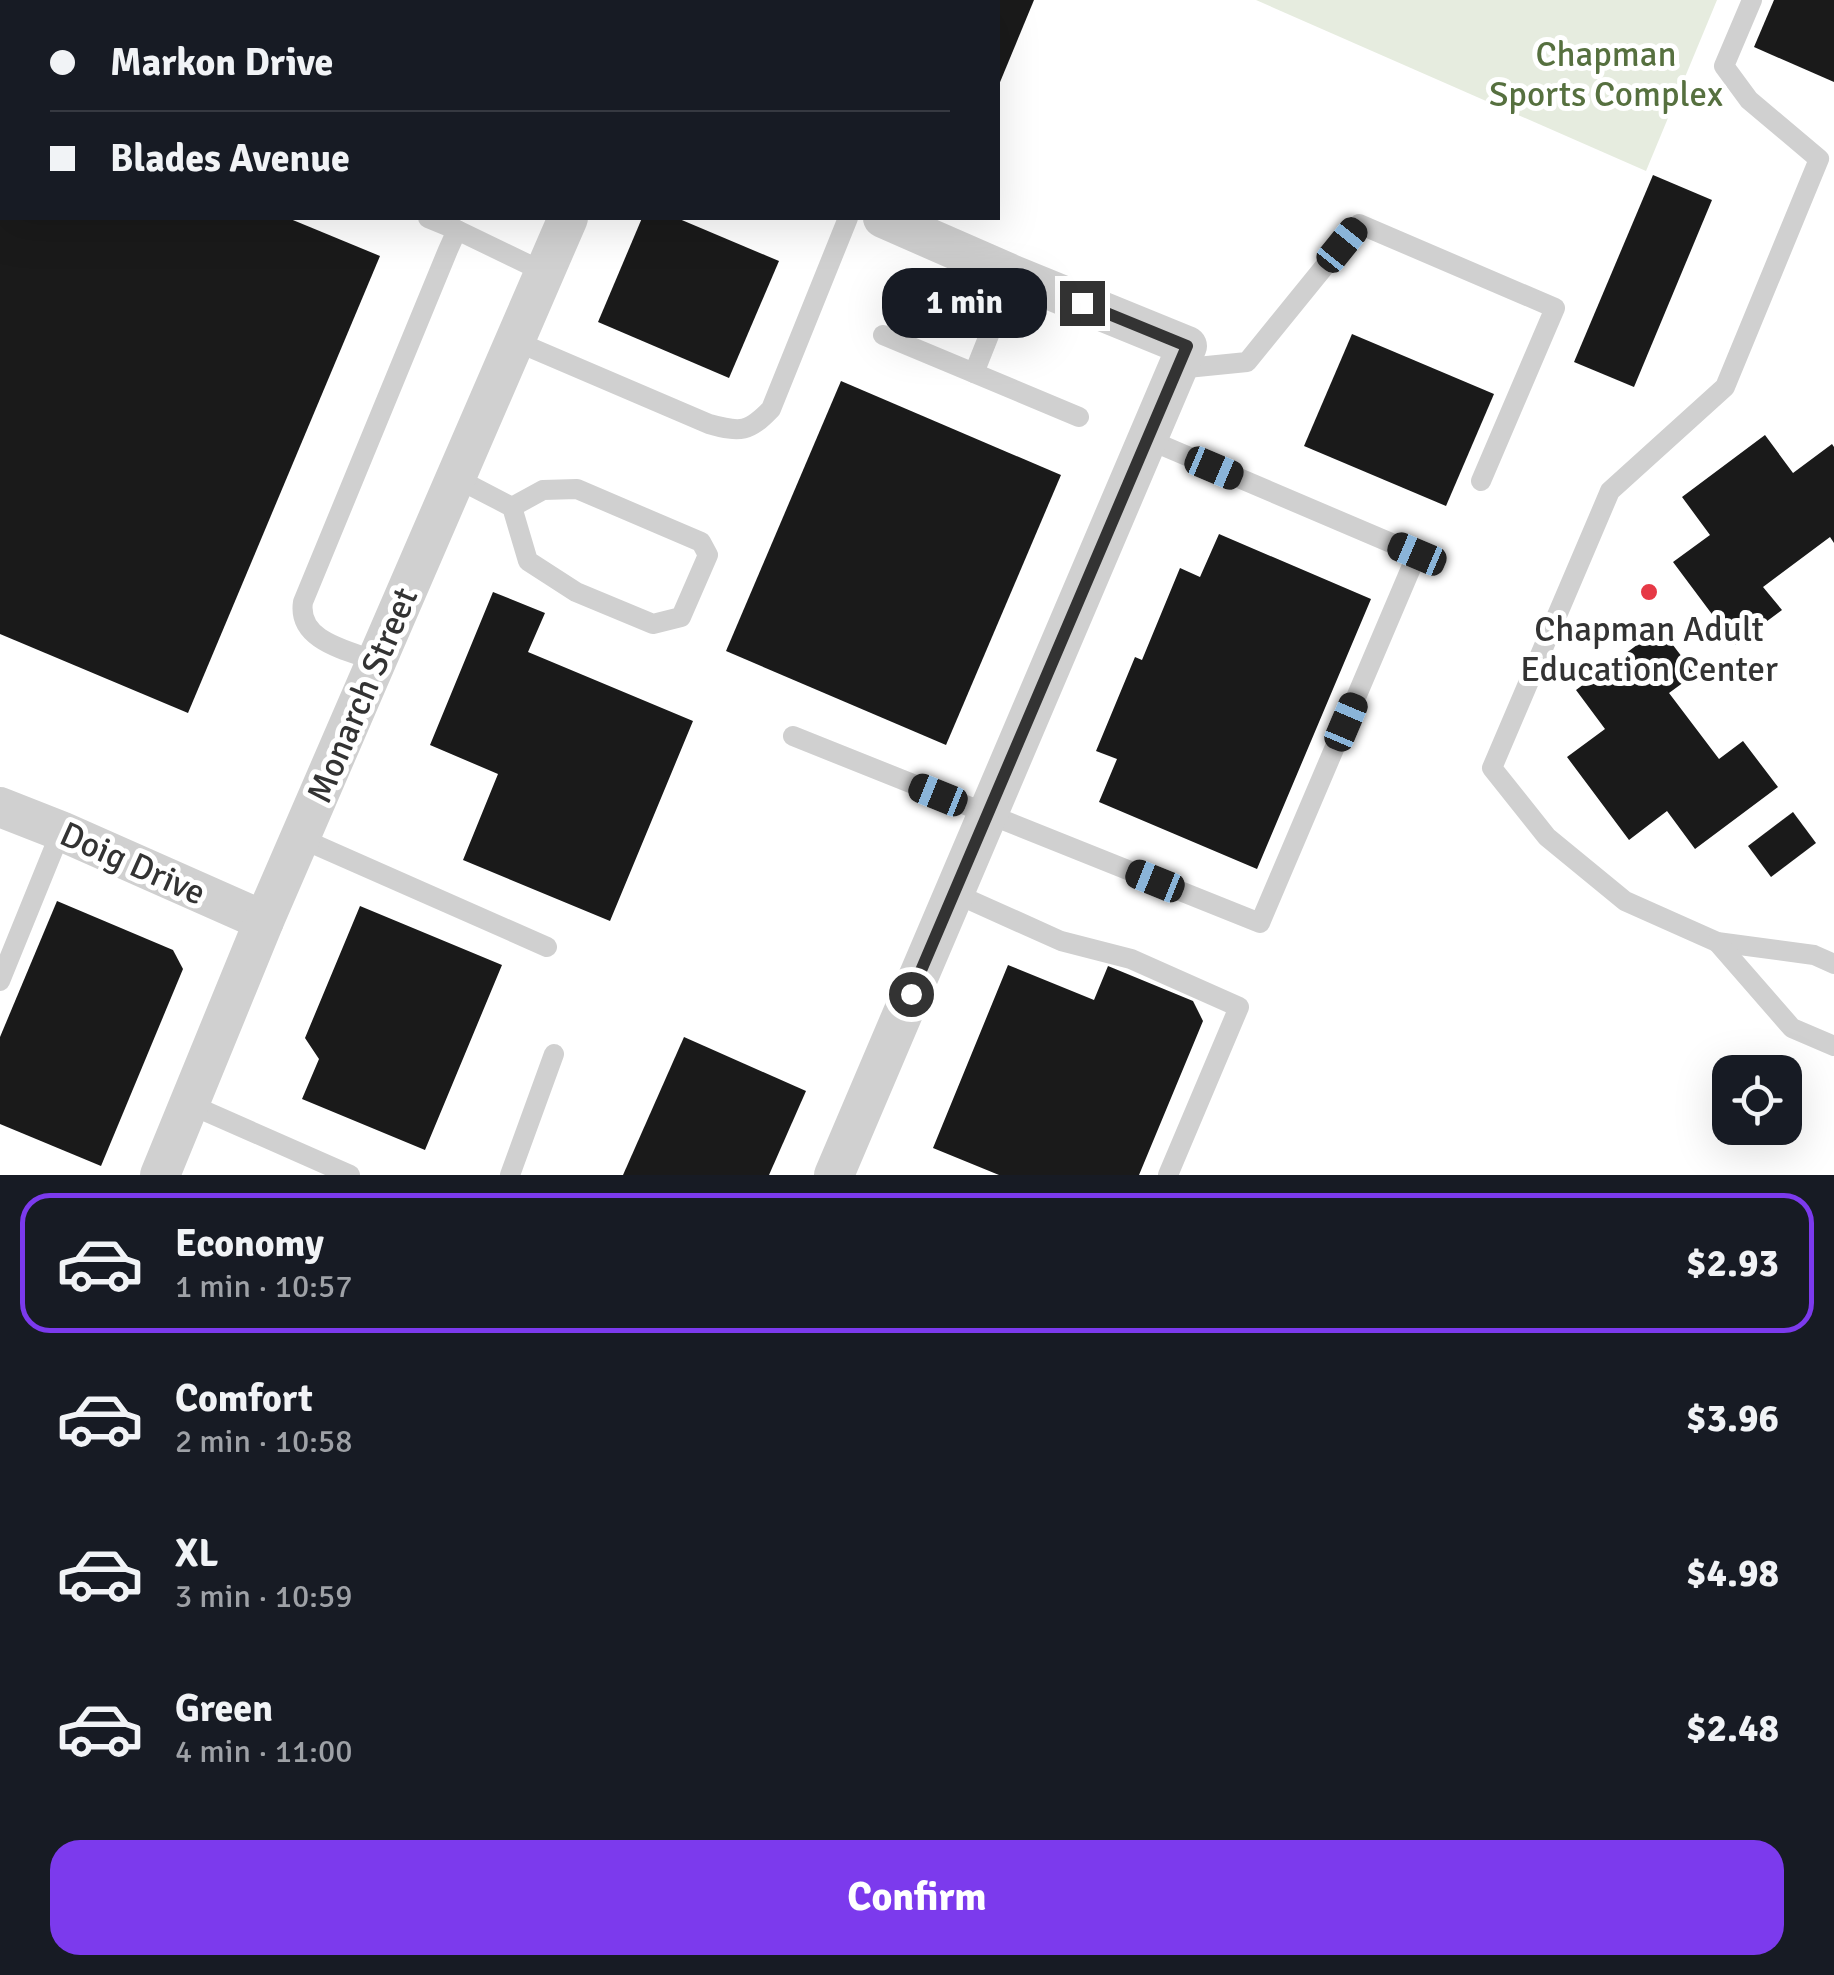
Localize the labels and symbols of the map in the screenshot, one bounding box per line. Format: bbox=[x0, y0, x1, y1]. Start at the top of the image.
park label: Chapman Sports Complex bbox=[1489, 33, 1723, 116]
car bbox=[1311, 212, 1373, 278]
callout: 1 min bbox=[882, 268, 1047, 338]
route end bbox=[1060, 281, 1105, 326]
car bbox=[1181, 442, 1247, 494]
car bbox=[1384, 528, 1450, 580]
street label: Monarch Street bbox=[298, 581, 427, 809]
marker: Chapman Adult Education Center bbox=[1638, 581, 1660, 603]
place label: Chapman Adult Education Center bbox=[1520, 608, 1778, 691]
car bbox=[1320, 689, 1372, 755]
car bbox=[905, 770, 971, 820]
street label: Doig Drive bbox=[53, 812, 212, 915]
car bbox=[1122, 856, 1188, 906]
route start bbox=[889, 972, 934, 1017]

